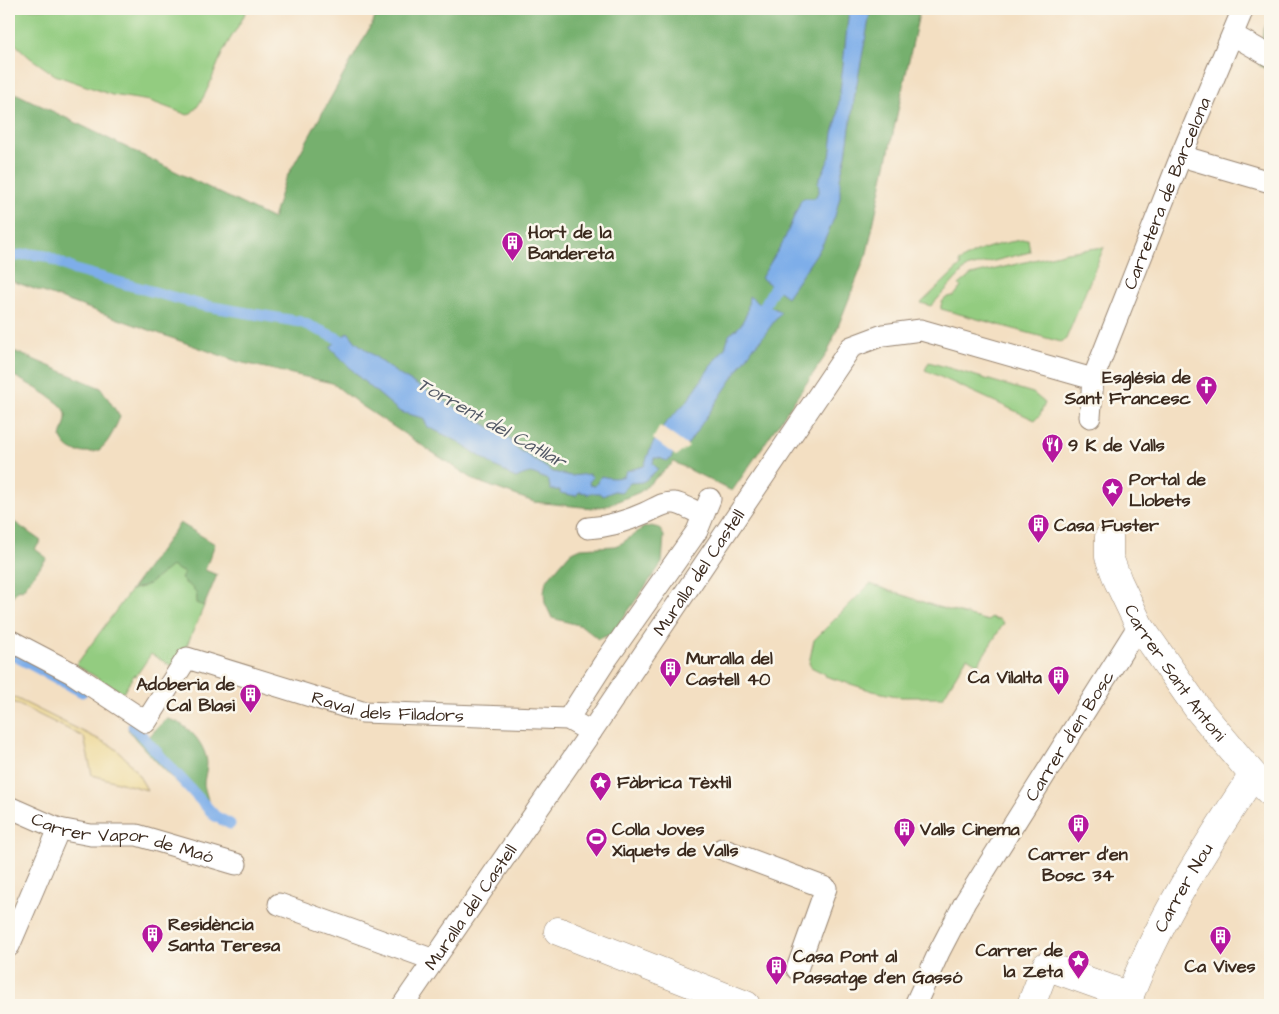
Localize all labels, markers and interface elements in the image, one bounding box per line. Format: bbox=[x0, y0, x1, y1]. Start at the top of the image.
street label: Carretera de Barcelona bbox=[1118, 93, 1217, 293]
place label: Hort de la Bandereta bbox=[528, 220, 615, 266]
building icon: Hort de la Bandereta bbox=[500, 230, 524, 261]
place label: Església de Sant Francesc bbox=[1064, 365, 1192, 411]
water label: Torrent del Catllar bbox=[412, 371, 573, 477]
church icon: Església de Sant Francesc bbox=[1195, 375, 1219, 406]
restaurant icon: 9 K de Valls bbox=[1040, 433, 1064, 464]
place label: 9 K de Valls bbox=[1068, 433, 1165, 458]
place label: Portal de Llobets bbox=[1129, 467, 1206, 513]
place icon: Portal de Llobets bbox=[1101, 477, 1125, 508]
street label: Muralla del Castell bbox=[647, 504, 751, 641]
building icon: Casa Fuster bbox=[1026, 513, 1050, 544]
place label: Casa Fuster bbox=[1054, 513, 1159, 538]
street label: Carrer Sant Antoni bbox=[1118, 600, 1232, 747]
place label: Muralla del Castell 40 bbox=[686, 646, 773, 692]
building icon: Muralla del Castell 40 bbox=[658, 656, 682, 687]
place label: Ca Vilalta bbox=[968, 665, 1043, 690]
building icon: Ca Vilalta bbox=[1046, 665, 1070, 696]
street label: Carrer d'en Bosc bbox=[1019, 666, 1120, 806]
place label: Adoberia de Cal Blasi bbox=[136, 672, 235, 718]
building icon: Adoberia de Cal Blasi bbox=[239, 682, 263, 713]
street label: Raval dels Filadors bbox=[308, 685, 464, 728]
place icon: Fàbrica Tèxtil bbox=[589, 770, 613, 801]
place label: Fàbrica Tèxtil bbox=[617, 770, 732, 795]
street label: Carrer Vapor de Maó bbox=[27, 806, 216, 870]
building icon: Carrer d'en Bosc 34 bbox=[1066, 812, 1090, 843]
place label: Colla Joves Xiquets de Valls bbox=[612, 817, 738, 863]
building icon: Valls Cinema bbox=[892, 817, 916, 848]
place label: Valls Cinema bbox=[919, 817, 1021, 842]
sports icon: Colla Joves Xiquets de Valls bbox=[584, 827, 608, 858]
street label: Carrer Nou bbox=[1148, 838, 1219, 937]
street label: Muralla del Castell bbox=[419, 839, 523, 975]
place label: Carrer d'en Bosc 34 bbox=[1028, 842, 1128, 888]
place label: Residència Santa Teresa bbox=[167, 912, 281, 958]
building icon: Residència Santa Teresa bbox=[140, 922, 164, 953]
building icon: Ca Vives bbox=[1208, 924, 1232, 955]
place label: Carrer de la Zeta bbox=[975, 938, 1064, 984]
place label: Casa Pont al Passatge d'en Gassó bbox=[793, 944, 963, 991]
place icon: Carrer de la Zeta bbox=[1067, 948, 1091, 979]
building icon: Casa Pont al Passatge d'en Gassó bbox=[765, 954, 789, 985]
place label: Ca Vives bbox=[1184, 954, 1256, 979]

